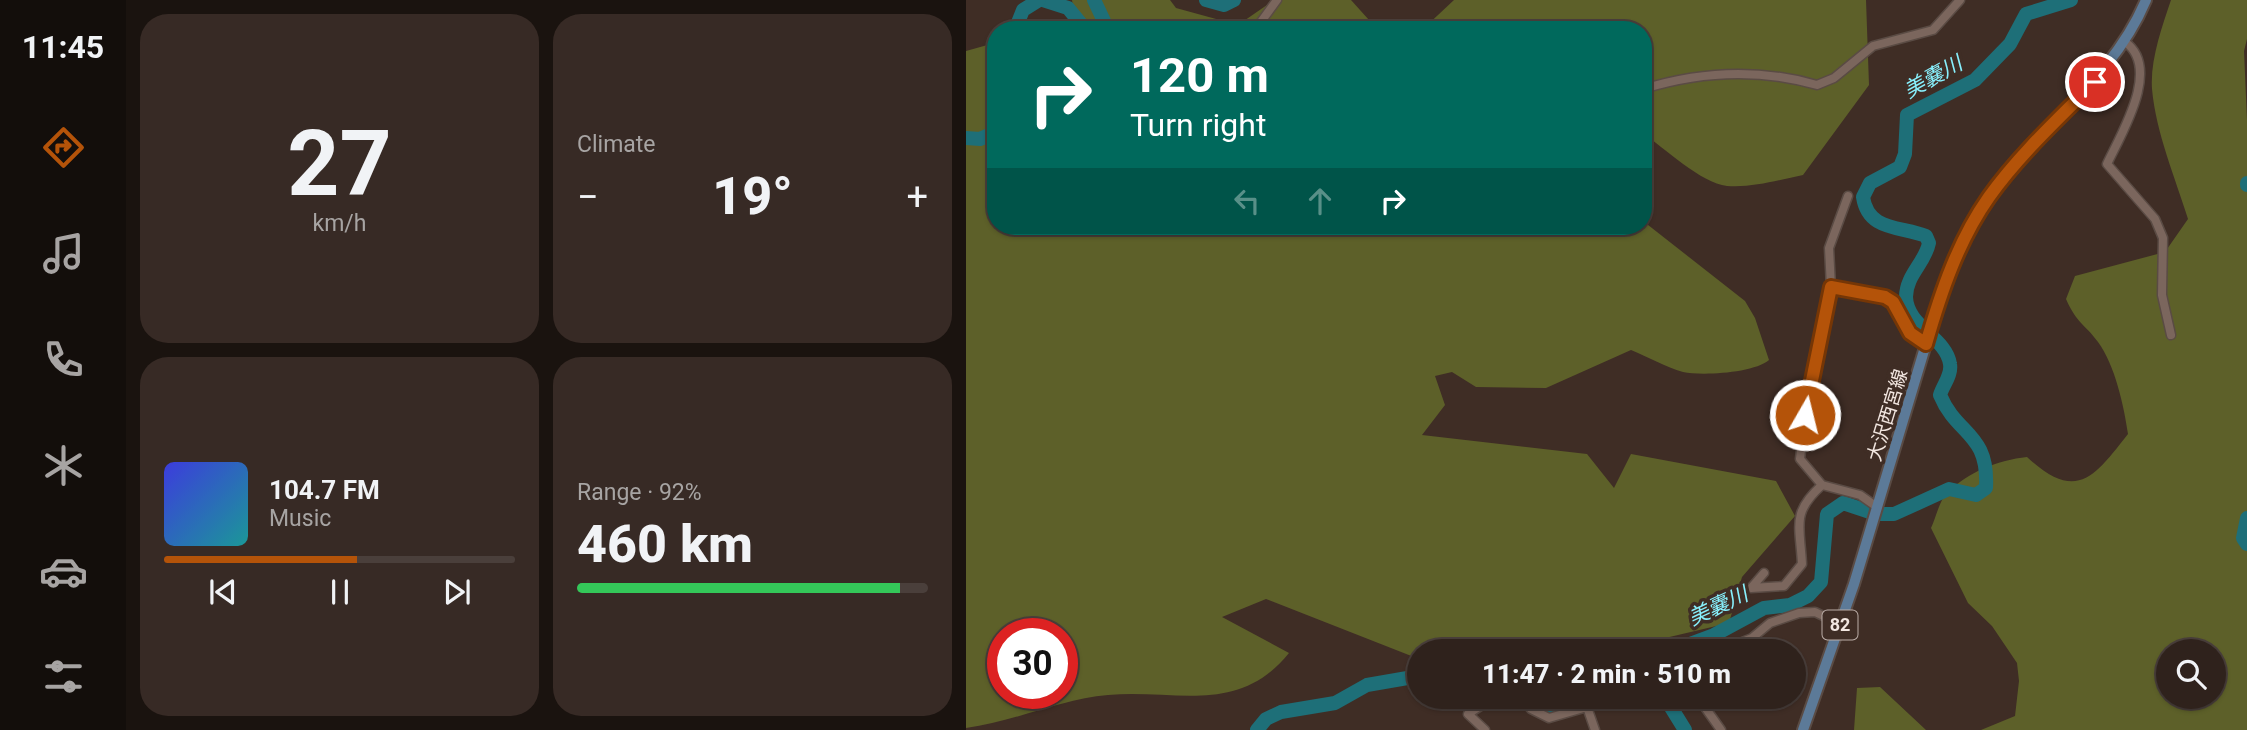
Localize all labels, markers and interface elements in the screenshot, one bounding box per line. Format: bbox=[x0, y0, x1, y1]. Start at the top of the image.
text: 11:45 bbox=[22, 28, 104, 66]
text: 120 m bbox=[1130, 47, 1269, 104]
icon: right bbox=[1015, 49, 1106, 140]
water label: 美嚢川 bbox=[1900, 50, 1968, 103]
pin bbox=[2065, 52, 2125, 112]
icon: arrive bbox=[2076, 63, 2114, 101]
text: Turn right bbox=[1130, 106, 1266, 144]
text: 27 bbox=[287, 111, 392, 217]
icon: directions bbox=[39, 123, 88, 172]
text: Climate bbox=[577, 131, 656, 158]
text: 19° bbox=[712, 166, 793, 227]
text: − bbox=[577, 175, 599, 219]
text: + bbox=[906, 175, 928, 219]
icon: left bbox=[1228, 182, 1266, 220]
icon: ahead bbox=[1301, 182, 1339, 220]
icon: right bbox=[1374, 182, 1412, 220]
text: km/h bbox=[313, 210, 367, 237]
icon: music bbox=[39, 229, 88, 278]
icon: phone bbox=[39, 335, 88, 384]
street label: 大沢西宮線 bbox=[1863, 366, 1912, 464]
position arrow bbox=[1768, 378, 1842, 452]
icon: climate bbox=[39, 441, 88, 490]
text: 104.7 FM bbox=[269, 475, 380, 505]
text: Range · 92% bbox=[577, 479, 702, 506]
text: Music bbox=[269, 505, 331, 532]
text: 460 km bbox=[577, 514, 753, 575]
icon: car bbox=[39, 547, 88, 596]
icon: previous bbox=[204, 573, 242, 611]
icon: pause bbox=[321, 573, 359, 611]
icon: next bbox=[438, 573, 476, 611]
water label: 美嚢川 bbox=[1684, 581, 1753, 630]
road number: 82 bbox=[1822, 610, 1858, 640]
speed limit sign: 30 bbox=[987, 618, 1078, 709]
map controls bbox=[2156, 639, 2226, 709]
button: search bbox=[2156, 639, 2226, 709]
icon: filters bbox=[39, 652, 88, 701]
text: 11:47 · 2 min · 510 m bbox=[1482, 659, 1731, 689]

